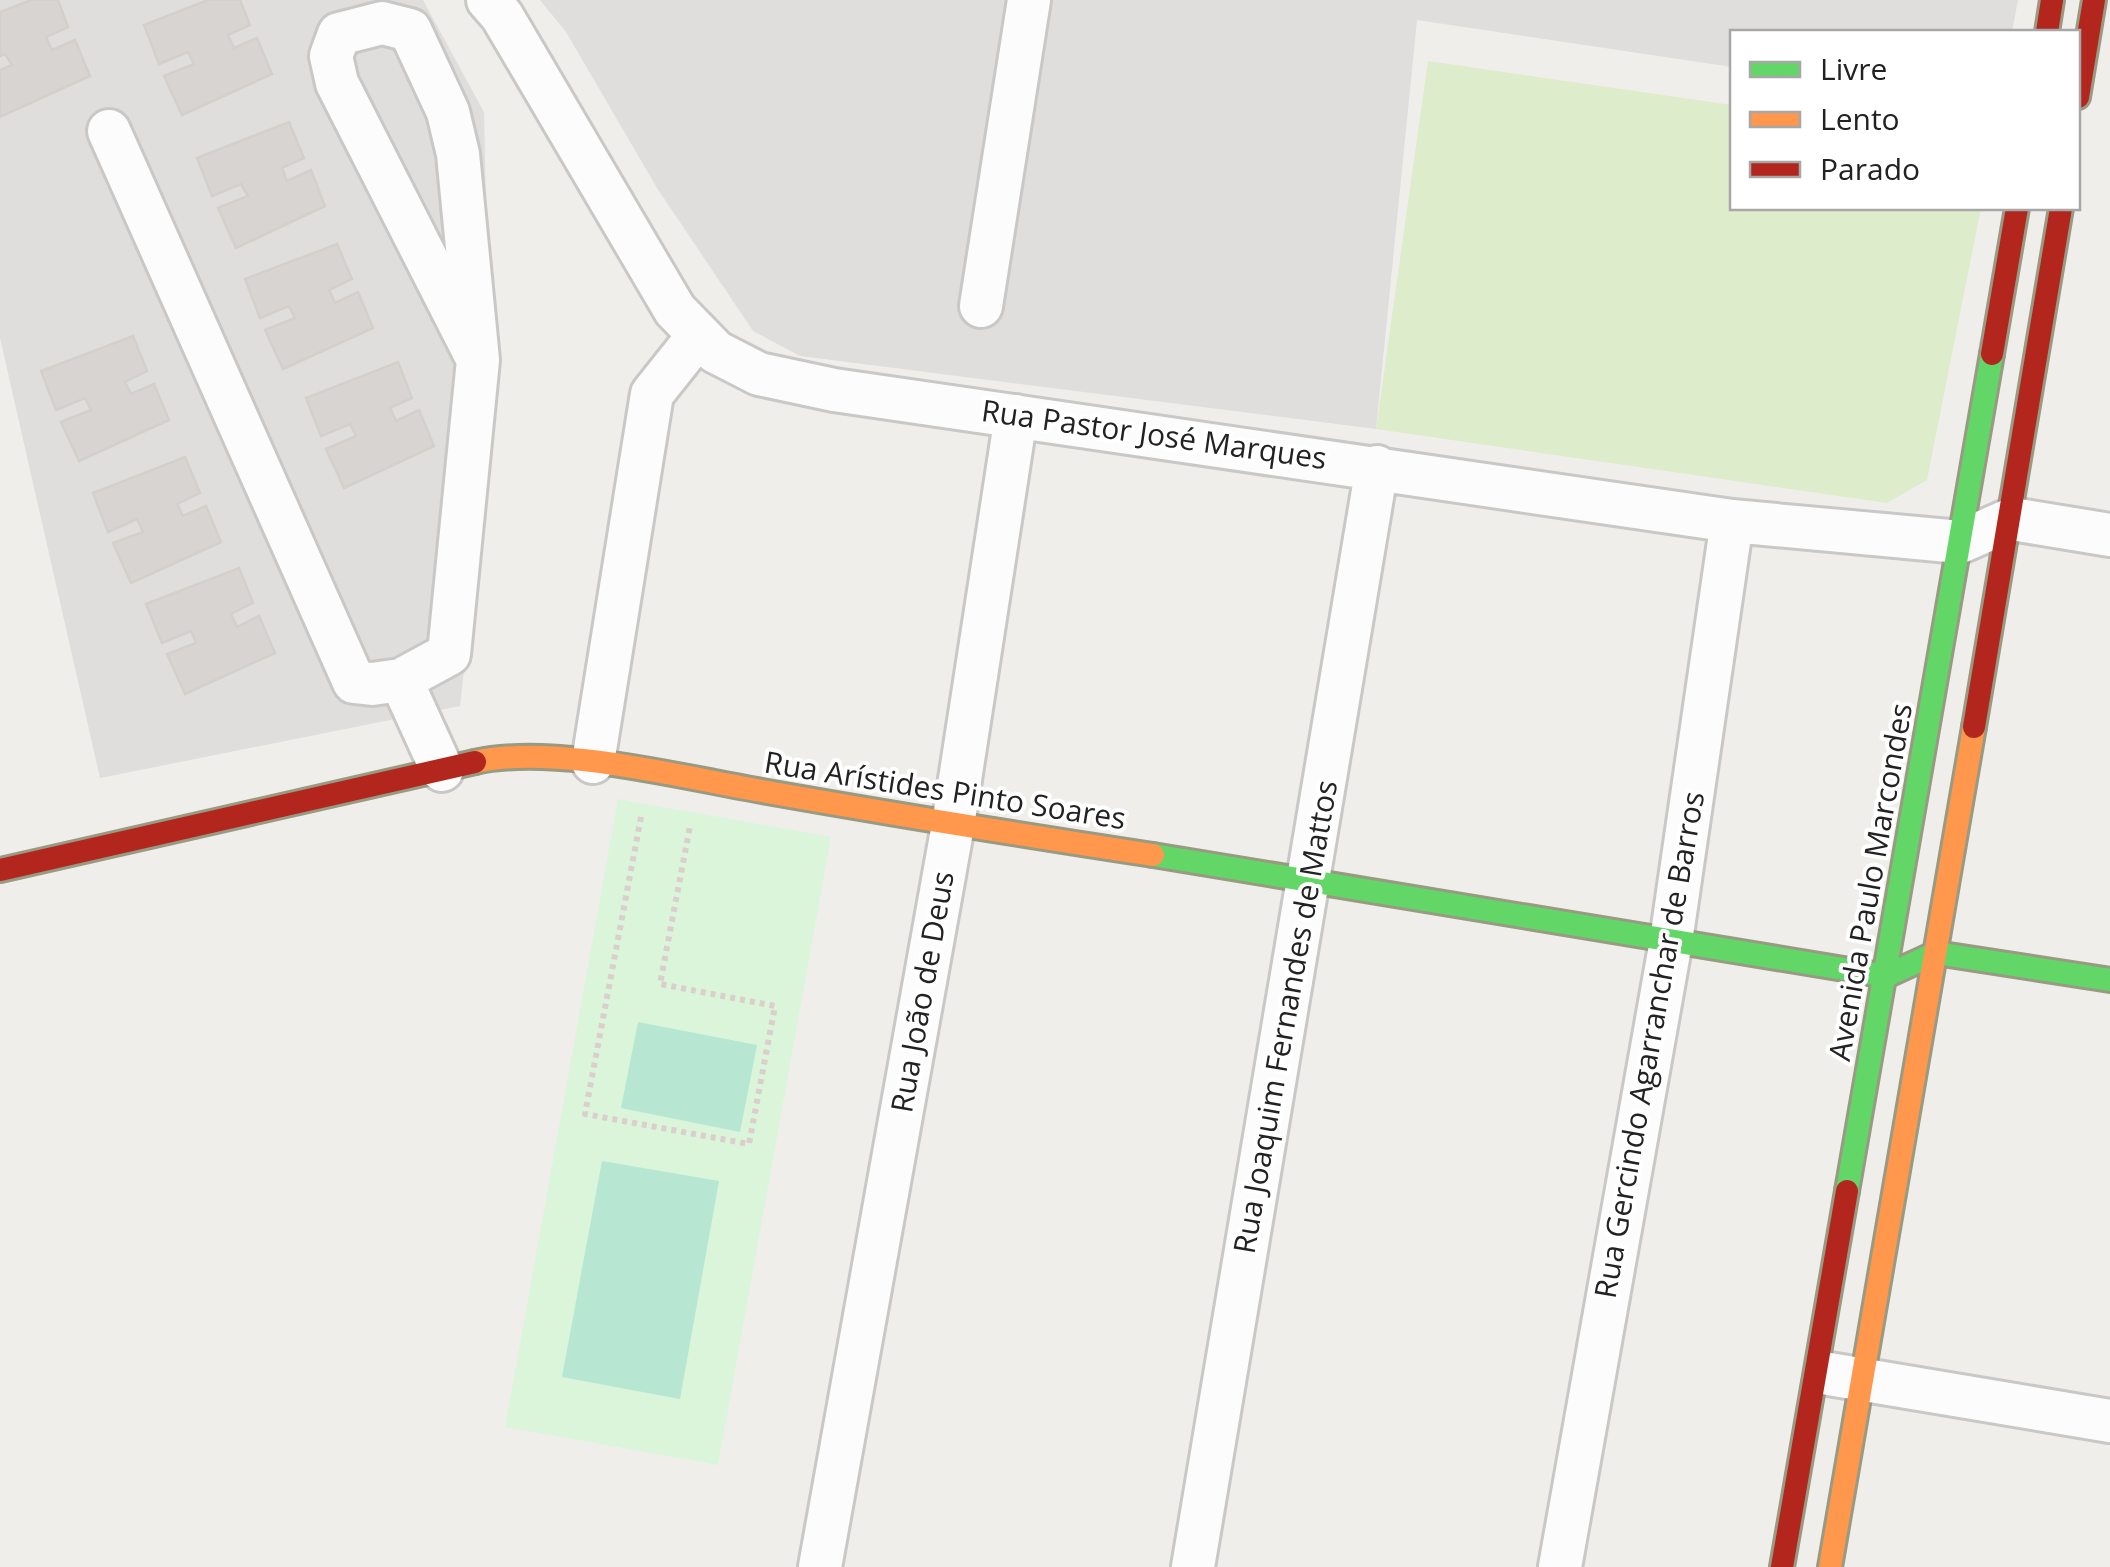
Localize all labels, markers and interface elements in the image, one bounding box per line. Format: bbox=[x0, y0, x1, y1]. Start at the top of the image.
legend bbox=[1730, 30, 2080, 210]
text: Livre bbox=[1820, 48, 1887, 89]
text: Lento bbox=[1820, 98, 1900, 139]
text: Parado bbox=[1820, 148, 1920, 189]
street label: Rua Pastor José Marques bbox=[979, 389, 1329, 478]
street label: Avenida Paulo Marcondes bbox=[1818, 700, 1921, 1064]
street label: Rua Arístides Pinto Soares bbox=[762, 741, 1129, 838]
street label: Rua Joaquim Fernandes de Mattos bbox=[1223, 777, 1346, 1257]
street label: Rua Gercindo Agarranchar de Barros bbox=[1584, 788, 1713, 1301]
street label: Rua João de Deus bbox=[880, 868, 963, 1116]

